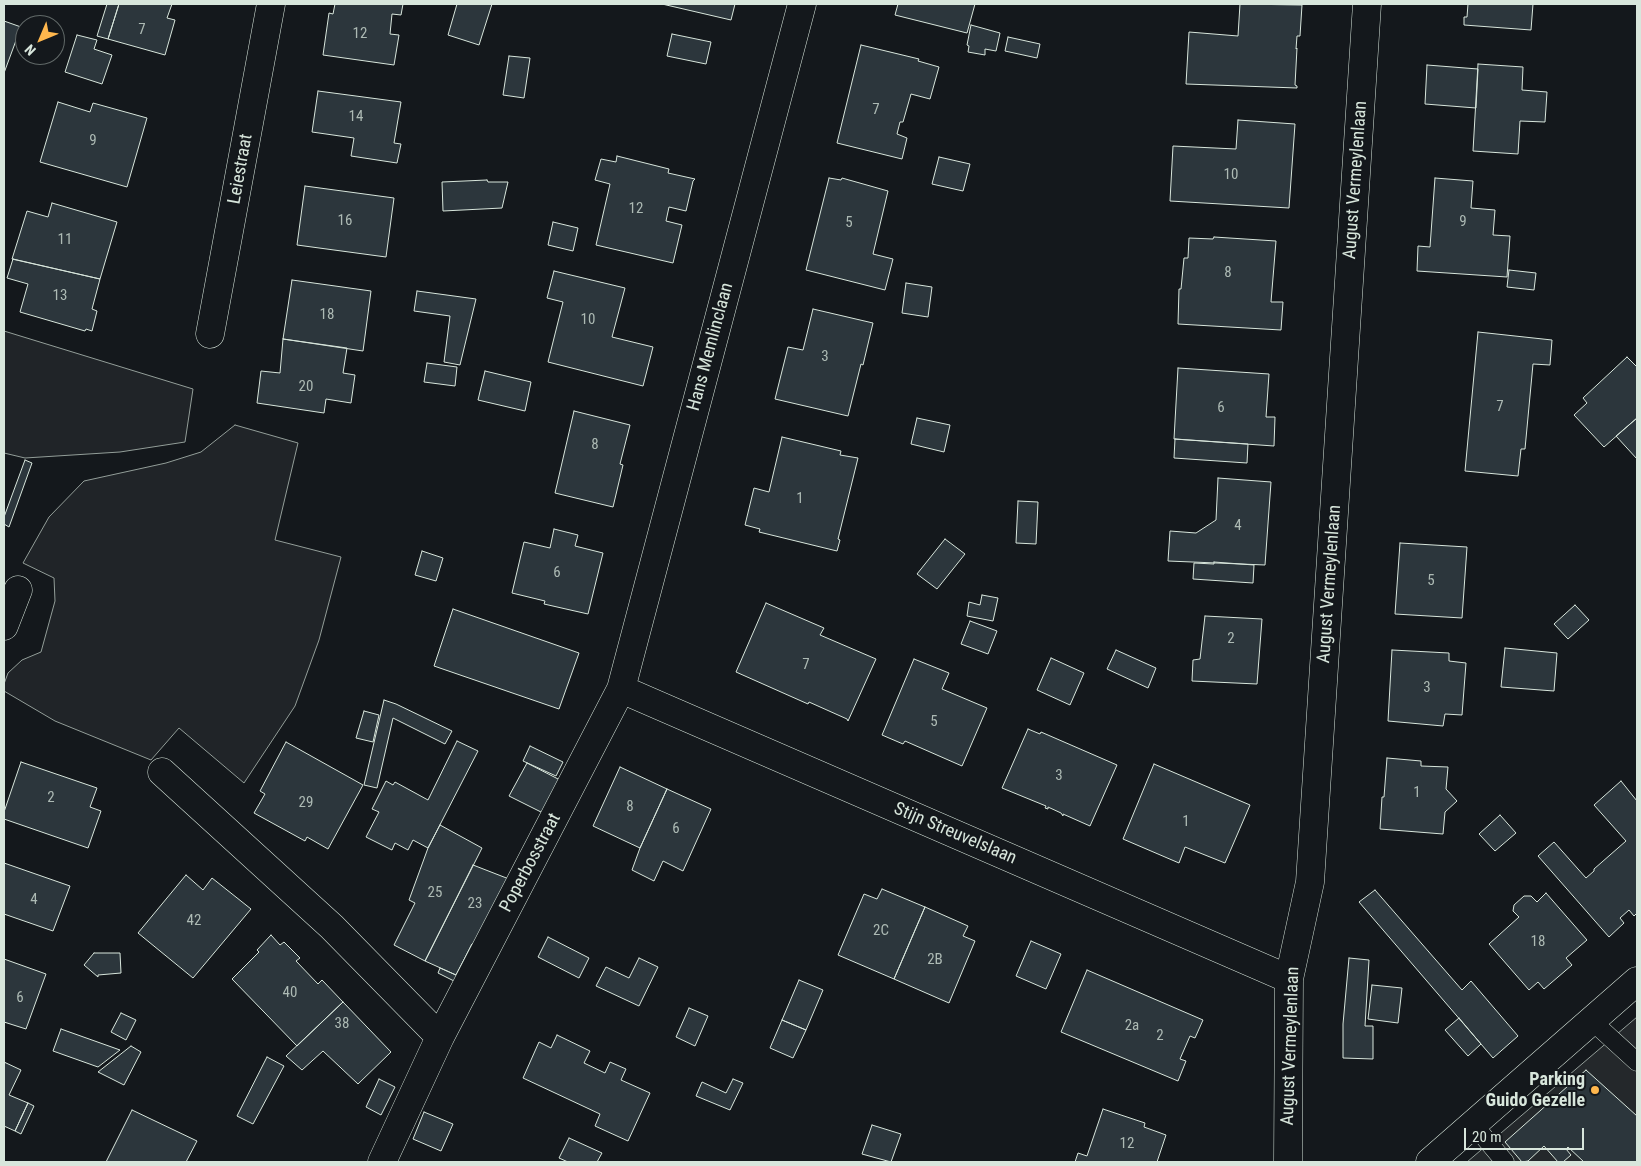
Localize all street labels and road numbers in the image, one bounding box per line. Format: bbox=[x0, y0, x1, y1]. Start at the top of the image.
street label: August Vermeylenlaan bbox=[1340, 100, 1372, 260]
street label: Leiestraat bbox=[224, 132, 258, 206]
street label: Hans Memlinclaan bbox=[684, 281, 738, 413]
street label: August Vermeylenlaan bbox=[1314, 504, 1346, 664]
street label: Stijn Streuvelslaan bbox=[890, 798, 1020, 870]
street label: Poperbosstraat bbox=[496, 810, 566, 916]
street label: August Vermeylenlaan bbox=[1277, 966, 1305, 1126]

